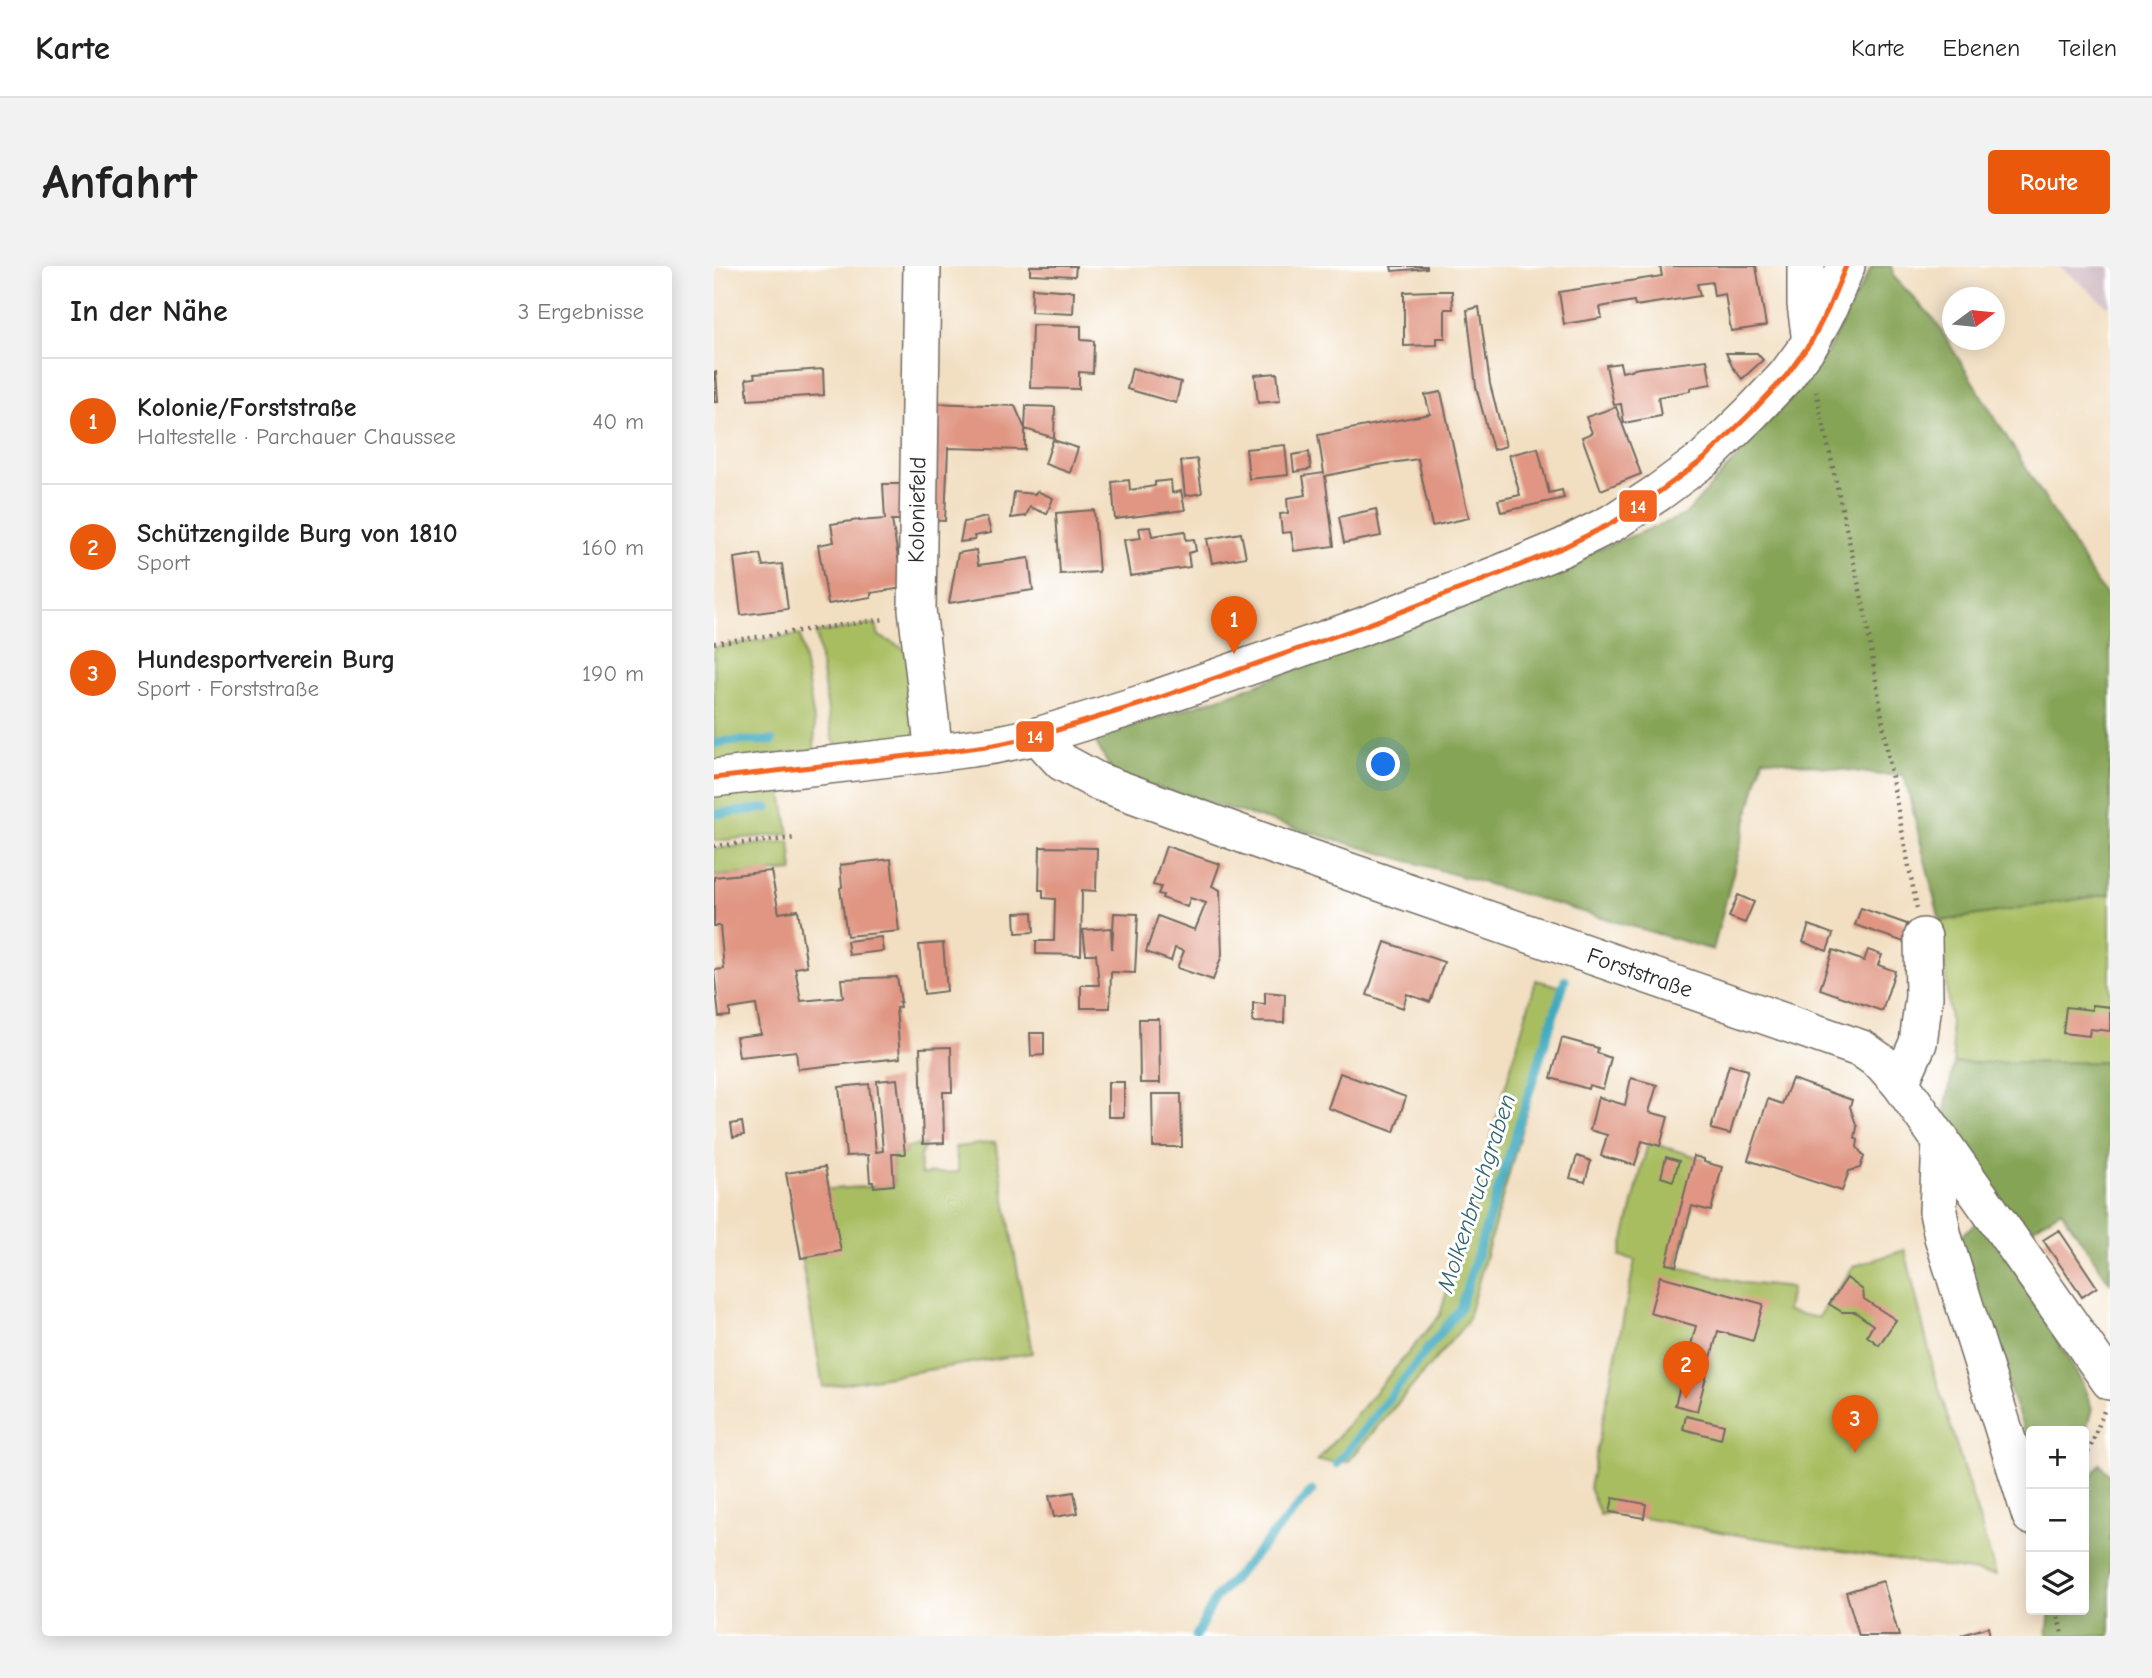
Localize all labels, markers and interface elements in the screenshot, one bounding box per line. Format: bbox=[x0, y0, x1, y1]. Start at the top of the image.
text: Karte bbox=[35, 29, 110, 67]
text: Karte bbox=[1851, 34, 1904, 62]
text: Ebenen bbox=[1942, 34, 2020, 62]
text: Teilen bbox=[2058, 34, 2117, 62]
button: Route bbox=[1988, 150, 2110, 214]
text: Anfahrt bbox=[42, 154, 197, 210]
north arrow bbox=[1942, 287, 2005, 350]
text: In der Nähe bbox=[70, 294, 228, 329]
text: 3 Ergebnisse bbox=[518, 298, 644, 325]
text: Kolonie/Forststraße bbox=[137, 393, 357, 423]
text: 1 bbox=[88, 408, 98, 435]
text: 40 m bbox=[592, 408, 644, 435]
text: Haltestelle · Parchauer Chaussee bbox=[137, 423, 456, 450]
street label: Koloniefeld bbox=[903, 457, 931, 563]
line badge: 14 bbox=[1618, 489, 1658, 523]
text: 14 bbox=[1630, 496, 1646, 518]
text: Schützengilde Burg von 1810 bbox=[137, 519, 458, 549]
text: 2 bbox=[87, 534, 99, 561]
text: 160 m bbox=[582, 534, 644, 561]
text: Sport bbox=[137, 549, 190, 576]
pin: 1 bbox=[1211, 596, 1257, 654]
text: Hundesportverein Burg bbox=[137, 645, 395, 675]
text: 3 bbox=[87, 660, 99, 687]
text: 190 m bbox=[582, 660, 644, 687]
text: Sport · Forststraße bbox=[137, 675, 319, 702]
line badge: 14 bbox=[1015, 720, 1055, 753]
text: 14 bbox=[1027, 726, 1043, 748]
your location bbox=[1366, 747, 1400, 781]
street label: Forststraße bbox=[1584, 942, 1696, 1003]
water label: Molkenbruchgraben bbox=[1430, 1090, 1521, 1297]
pin: 2 bbox=[1663, 1341, 1709, 1399]
pin: 3 bbox=[1832, 1395, 1878, 1453]
map controls bbox=[2026, 1426, 2089, 1615]
button: + bbox=[2026, 1426, 2089, 1489]
button: − bbox=[2026, 1489, 2089, 1552]
button: layers bbox=[2026, 1552, 2089, 1615]

